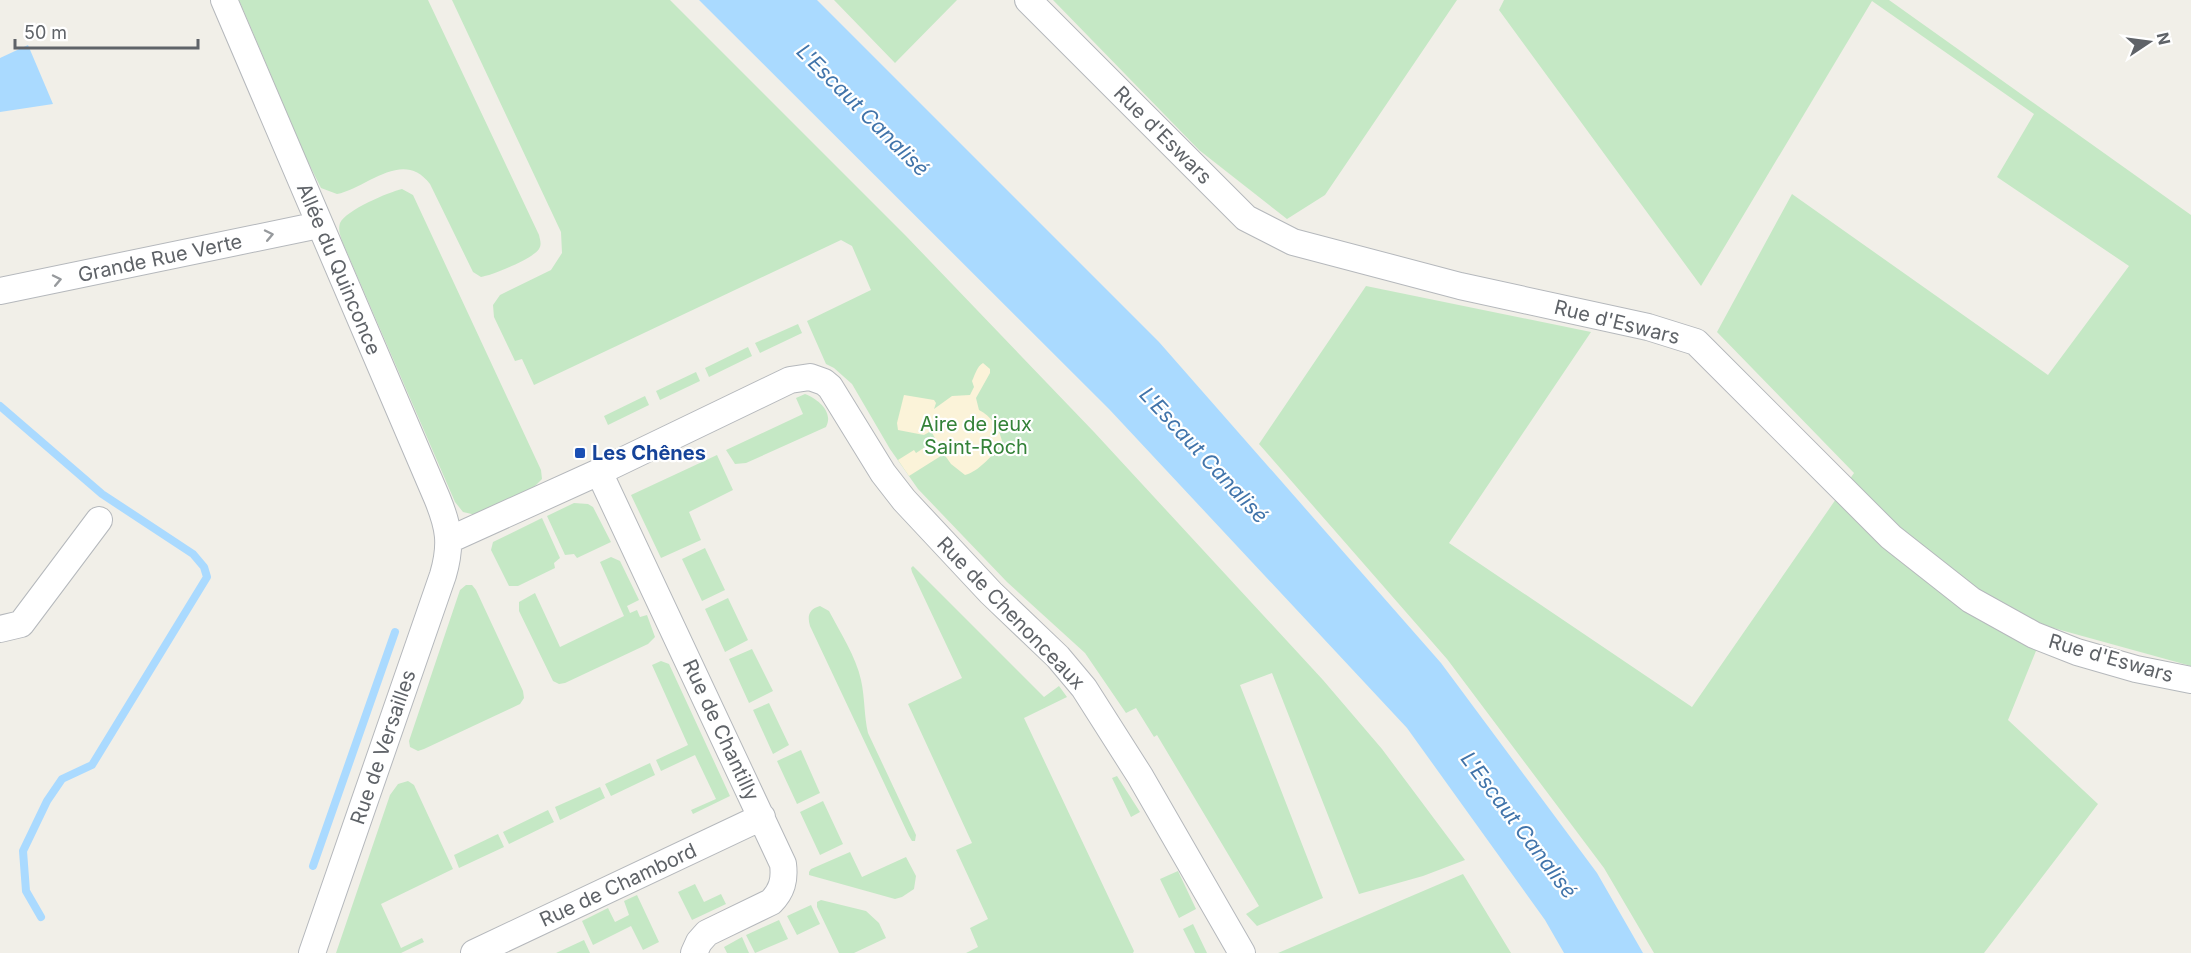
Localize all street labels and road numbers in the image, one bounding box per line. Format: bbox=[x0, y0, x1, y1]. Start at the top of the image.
street label: Rue d'Eswars bbox=[1109, 81, 1217, 189]
street label: Allée du Quinconce bbox=[292, 180, 386, 358]
street label: Grande Rue Verte bbox=[76, 229, 244, 287]
street label: Rue d'Eswars bbox=[1552, 295, 1682, 349]
street label: Rue de Chenonceaux bbox=[932, 532, 1090, 694]
street label: Rue d'Eswars bbox=[2046, 629, 2176, 687]
street label: Rue de Chantilly bbox=[678, 655, 764, 805]
street label: Rue de Versailles bbox=[345, 666, 421, 828]
street label: Rue de Chambord bbox=[536, 838, 700, 932]

